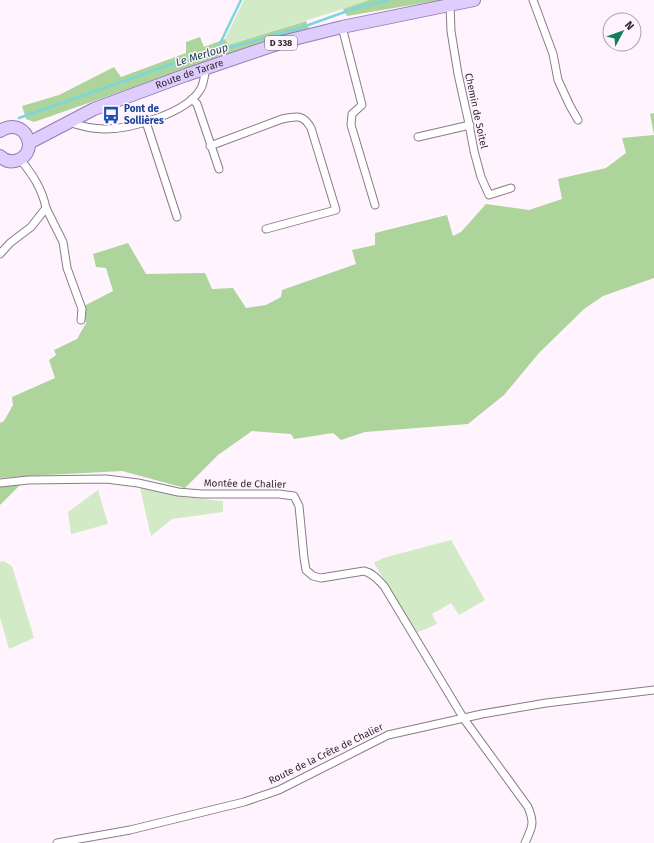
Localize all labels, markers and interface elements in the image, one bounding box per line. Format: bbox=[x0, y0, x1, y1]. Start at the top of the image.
north arrow bbox=[602, 12, 642, 52]
text: N bbox=[622, 19, 636, 33]
road number: D 338 bbox=[265, 36, 297, 50]
water label: Le Merloup bbox=[174, 41, 230, 69]
street label: Route de Tarare bbox=[154, 57, 225, 92]
street label: Chemin de Soitel bbox=[462, 72, 490, 150]
place label: Pont de Sollières bbox=[124, 103, 164, 127]
bus stop icon: Pont de Sollières bbox=[101, 105, 121, 125]
street label: Montée de Chalier bbox=[204, 477, 286, 491]
street label: Route de la Crête de Chalier bbox=[267, 721, 385, 787]

